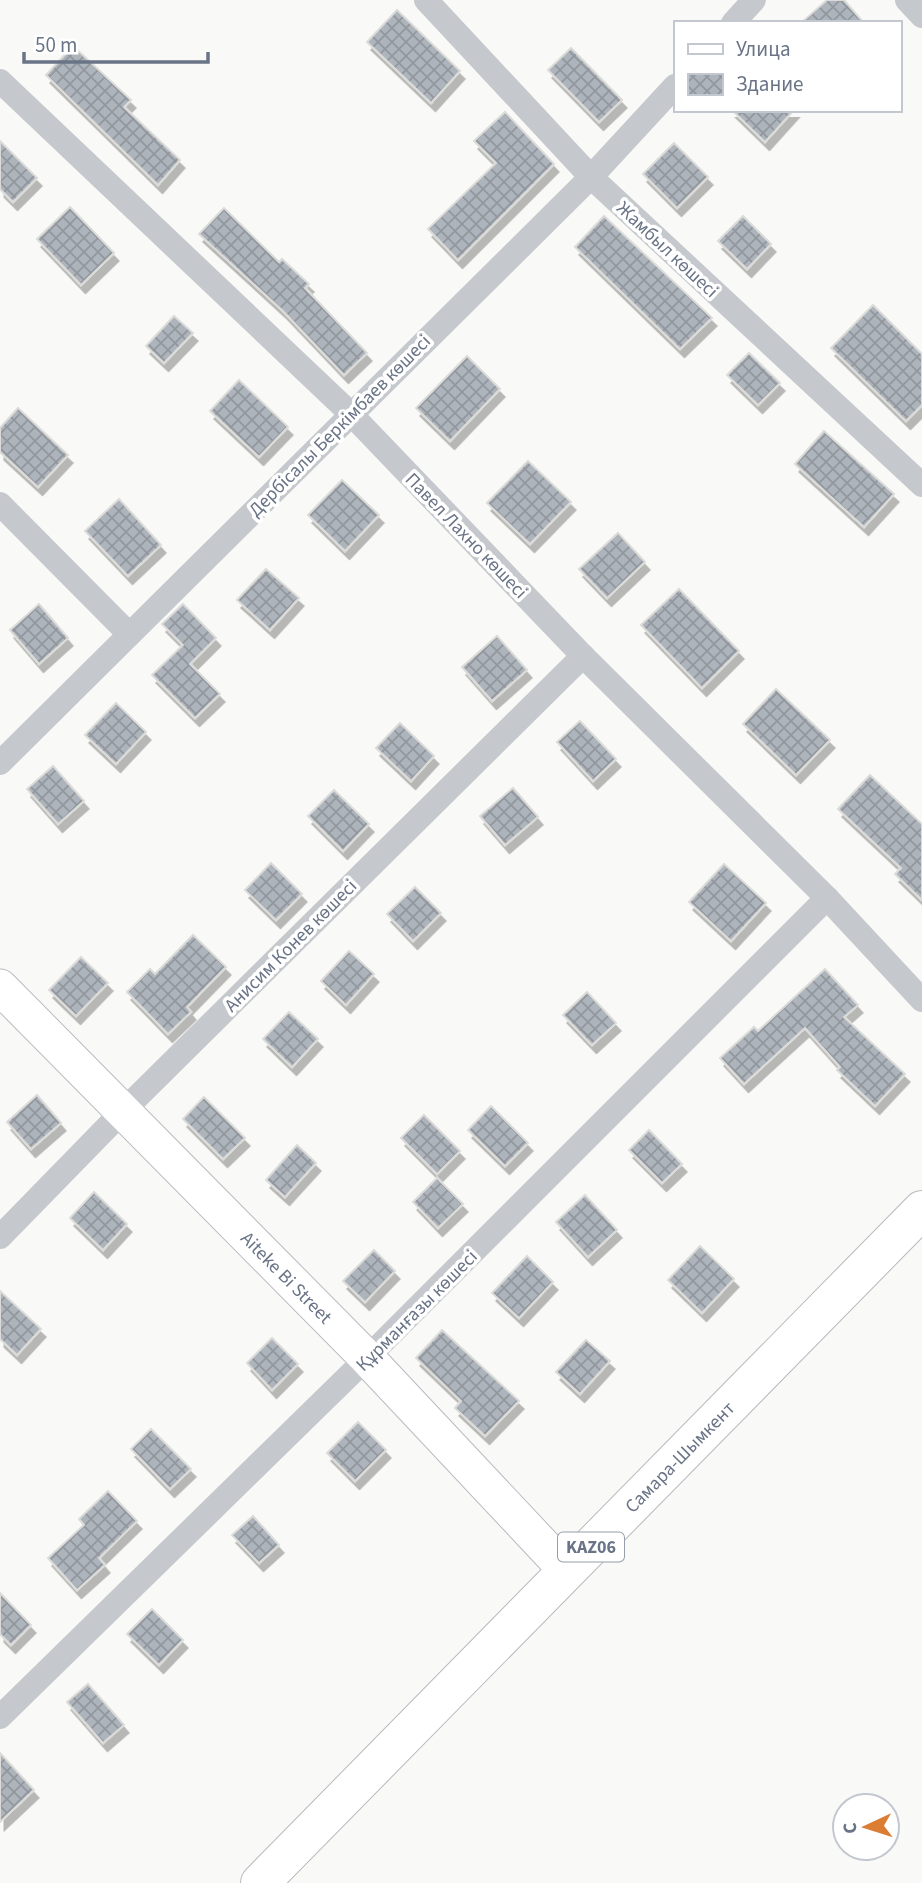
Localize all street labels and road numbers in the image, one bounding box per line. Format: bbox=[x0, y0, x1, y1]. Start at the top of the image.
street label: Жамбыл көшесі bbox=[610, 196, 724, 305]
street label: Дербісалы Беркімбаев көшесі bbox=[243, 329, 437, 523]
street label: Павел Лахно көшесі bbox=[399, 467, 533, 605]
street label: Анисим Конев көшесі bbox=[219, 874, 364, 1019]
street label: Aiteke Bi Street bbox=[234, 1226, 338, 1331]
street label: Құрманғазы көшесі bbox=[350, 1244, 484, 1378]
street label: Самара-Шымкент bbox=[619, 1396, 742, 1520]
road number: KАZ06 bbox=[558, 1532, 624, 1562]

